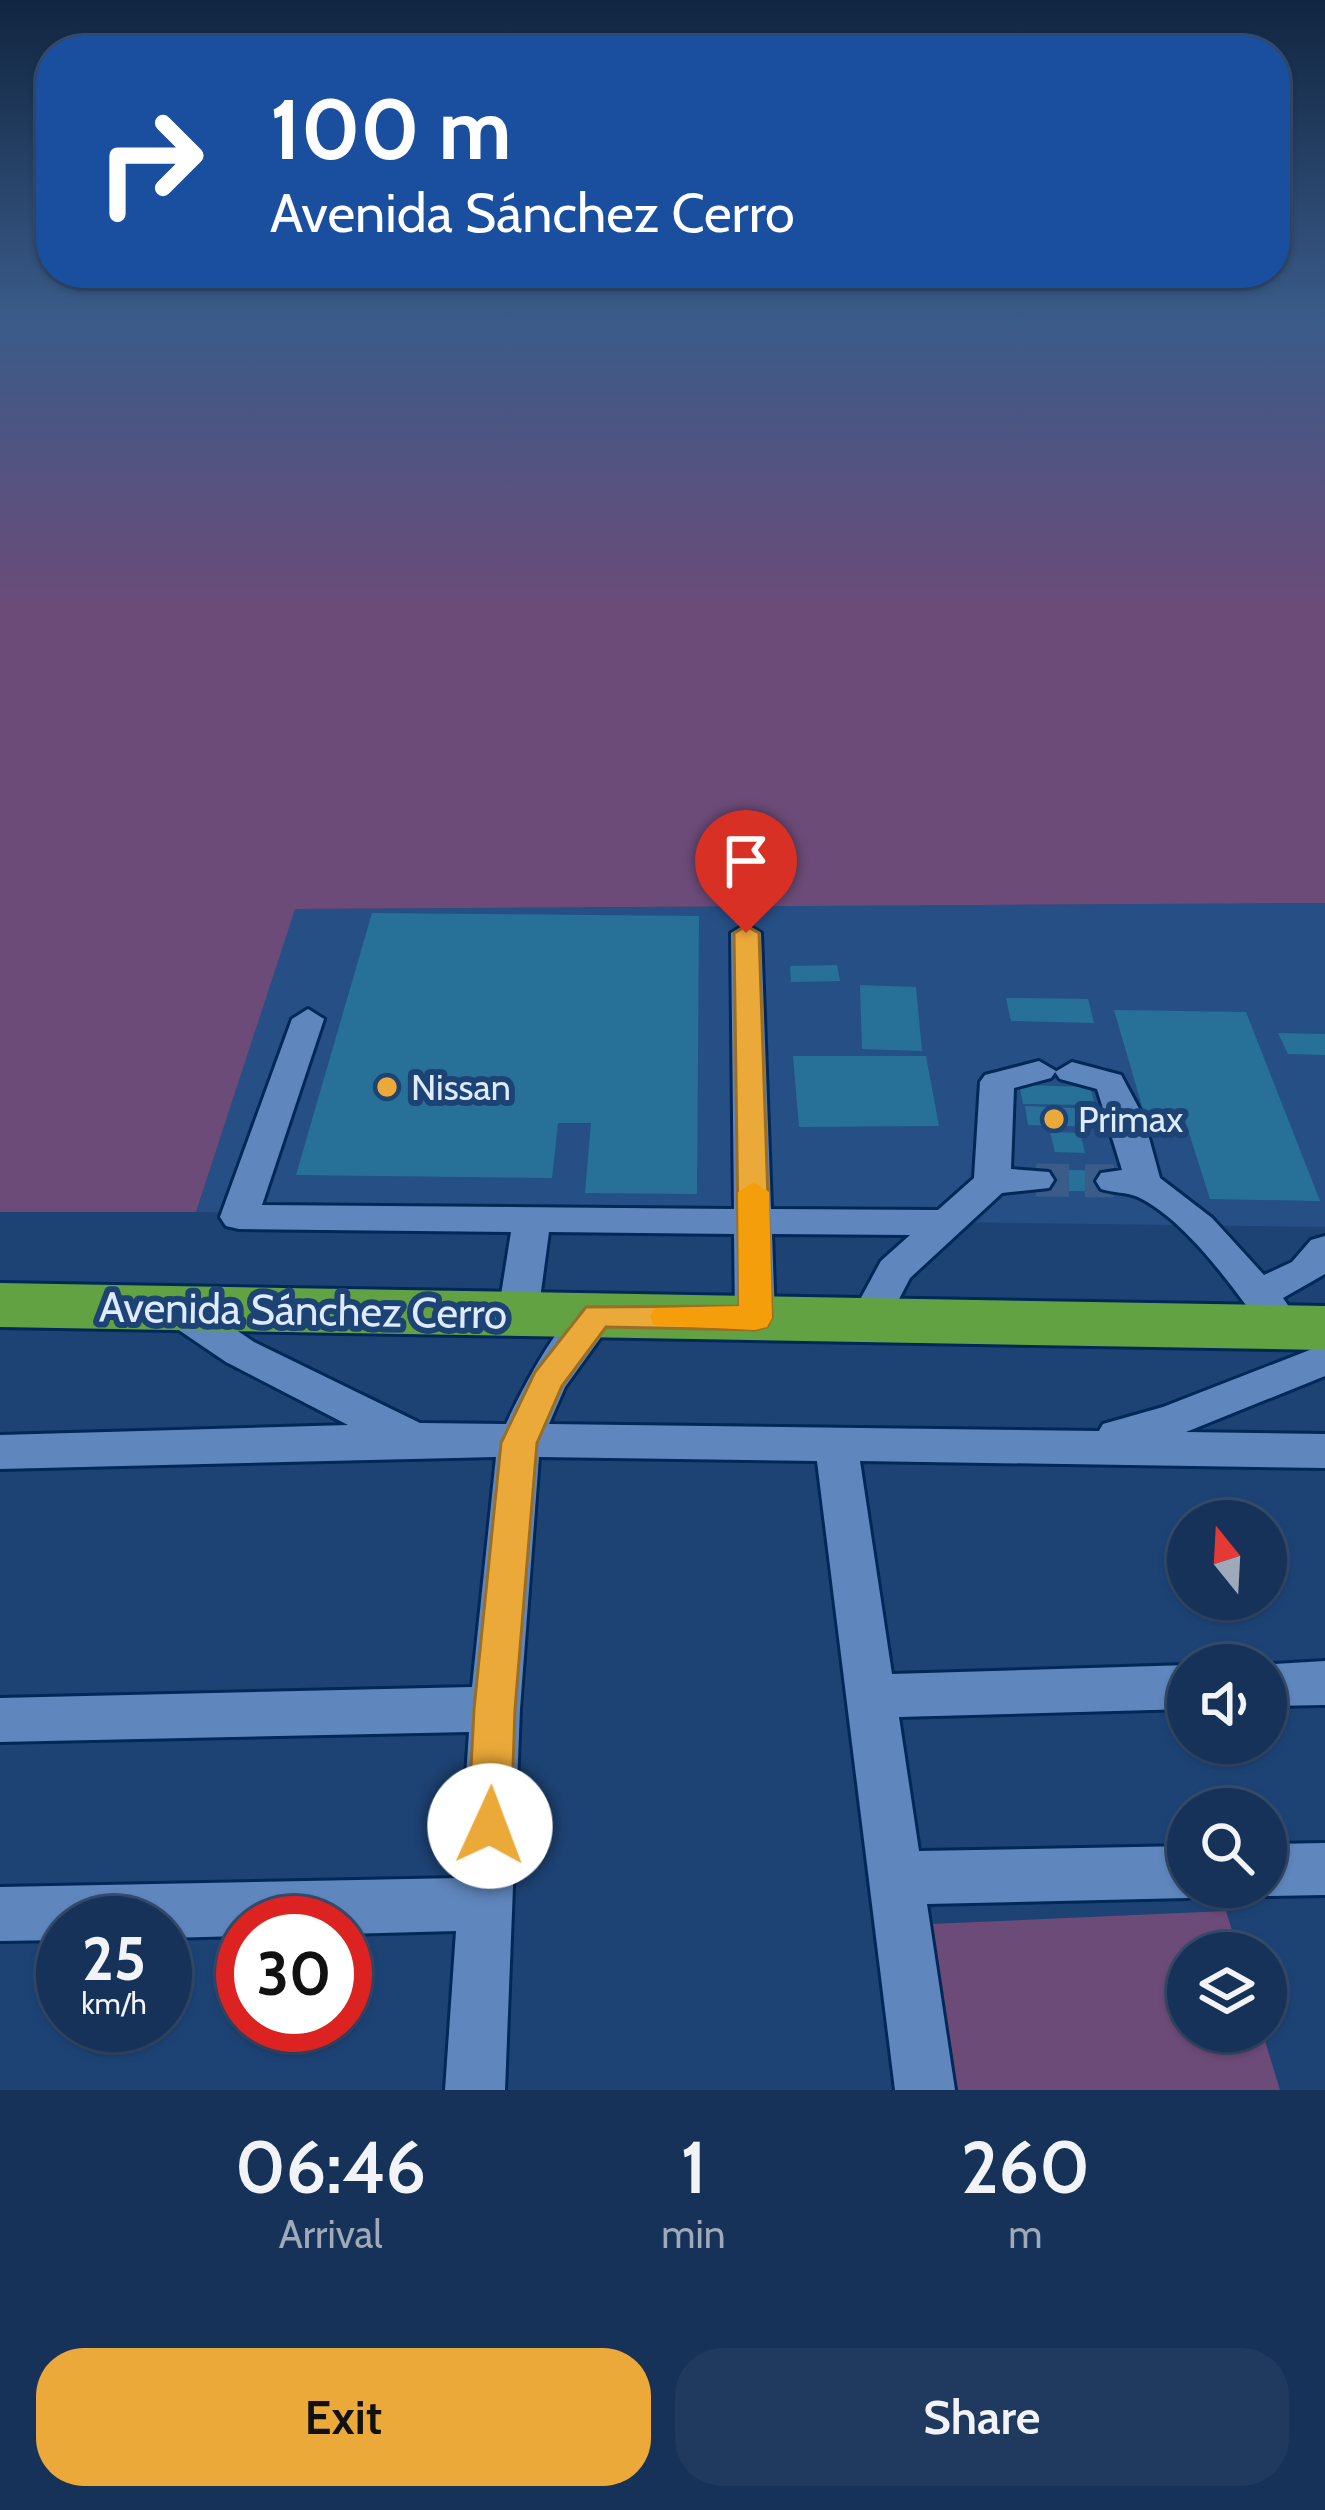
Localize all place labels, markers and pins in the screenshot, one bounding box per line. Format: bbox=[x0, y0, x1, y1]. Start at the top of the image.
pin bbox=[695, 810, 797, 933]
place label: Nissan bbox=[411, 1065, 511, 1109]
marker: Nissan bbox=[374, 1074, 400, 1100]
place label: Primax bbox=[1078, 1097, 1183, 1141]
marker: Primax bbox=[1041, 1106, 1067, 1132]

